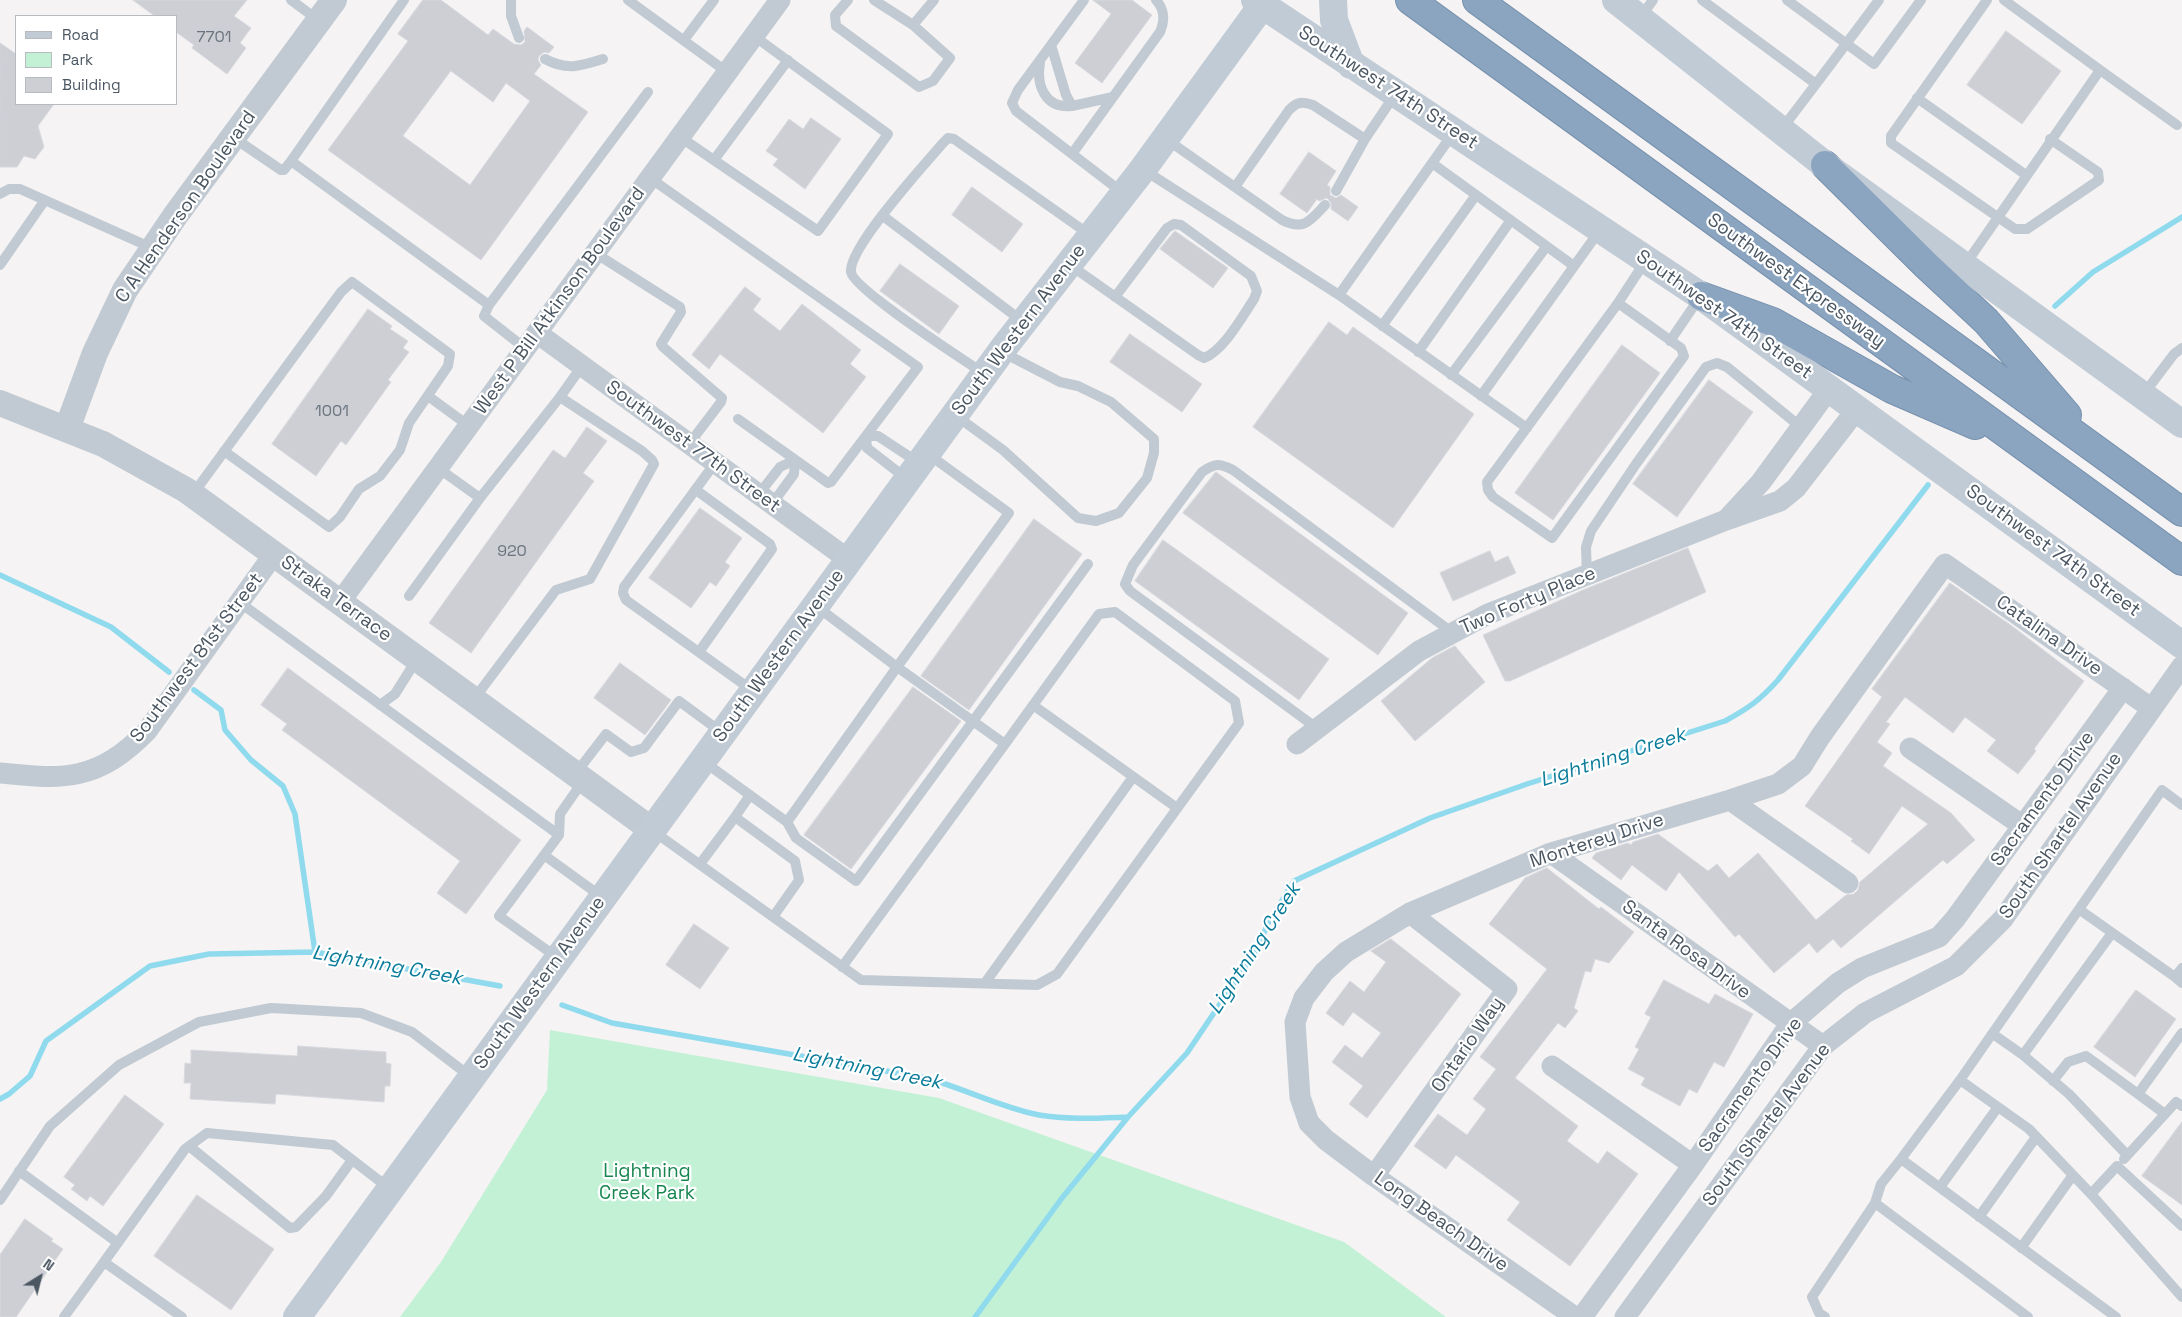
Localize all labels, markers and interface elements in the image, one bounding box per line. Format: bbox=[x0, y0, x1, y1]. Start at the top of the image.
legend bbox=[15, 15, 178, 105]
street label: Southwest 74th Street bbox=[1294, 21, 1482, 155]
text: Road bbox=[62, 25, 99, 44]
house number: 7701 bbox=[197, 28, 231, 48]
text: Park bbox=[62, 50, 93, 69]
text: Building bbox=[62, 75, 121, 94]
street label: C A Henderson Boulevard bbox=[111, 107, 261, 307]
street label: West P Bill Atkinson Boulevard bbox=[470, 183, 650, 419]
street label: Southwest Expressway bbox=[1703, 209, 1889, 353]
street label: South Western Avenue bbox=[947, 240, 1091, 420]
street label: Southwest 74th Street bbox=[1632, 245, 1816, 385]
street label: Southwest 77th Street bbox=[601, 376, 785, 518]
house number: 1001 bbox=[315, 402, 349, 422]
street label: Southwest 74th Street bbox=[1961, 480, 2145, 622]
house number: 920 bbox=[497, 542, 527, 562]
street label: Straka Terrace bbox=[276, 551, 396, 647]
street label: Two Forty Place bbox=[1457, 562, 1599, 640]
street label: South Western Avenue bbox=[709, 565, 849, 747]
street label: Southwest 81st Street bbox=[126, 569, 268, 747]
street label: Catalina Drive bbox=[1992, 591, 2106, 681]
water label: Lightning Creek bbox=[1537, 723, 1689, 793]
street label: Sacramento Drive bbox=[1986, 727, 2100, 871]
street label: South Shartel Avenue bbox=[1995, 748, 2127, 924]
street label: Monterey Drive bbox=[1527, 809, 1667, 873]
water label: Lightning Creek bbox=[1204, 879, 1306, 1019]
street label: South Western Avenue bbox=[470, 892, 610, 1074]
street label: Santa Rosa Drive bbox=[1617, 896, 1755, 1004]
water label: Lightning Creek bbox=[310, 941, 464, 991]
street label: Ontario Way bbox=[1427, 993, 1509, 1097]
street label: Sacramento Drive bbox=[1694, 1013, 1808, 1157]
street label: South Shartel Avenue bbox=[1698, 1039, 1836, 1211]
water label: Lightning Creek bbox=[790, 1043, 944, 1095]
park label: Lightning Creek Park bbox=[599, 1161, 695, 1205]
street label: Long Beach Drive bbox=[1369, 1167, 1513, 1277]
north arrow bbox=[15, 1252, 65, 1302]
text: N bbox=[40, 1255, 58, 1275]

